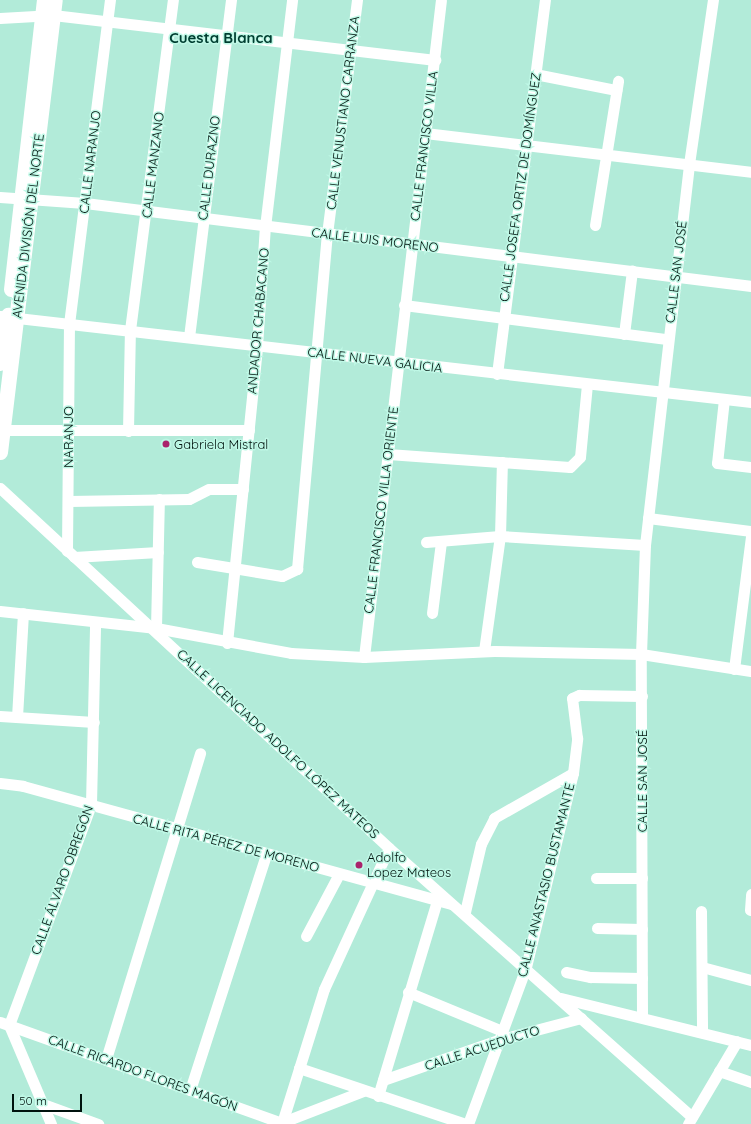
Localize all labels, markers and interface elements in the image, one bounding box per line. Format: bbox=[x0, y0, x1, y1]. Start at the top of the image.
street label: CALLE VENUSTIANO CARRANZA bbox=[323, 15, 363, 211]
district label: Cuesta Blanca bbox=[169, 29, 273, 47]
street label: CALLE FRANCISCO VILLA bbox=[407, 70, 441, 222]
street label: CALLE JOSEFA ORTIZ DE DOMÍNGUEZ bbox=[496, 71, 544, 303]
street label: CALLE NARANJO bbox=[76, 110, 104, 214]
street label: CALLE MANZANO bbox=[139, 111, 167, 219]
street label: CALLE DURAZNO bbox=[195, 115, 223, 221]
street label: AVENIDA DIVISIÓN DEL NORTE bbox=[9, 133, 47, 319]
street label: CALLE SAN JOSÉ bbox=[662, 220, 690, 324]
street label: CALLE LUIS MORENO bbox=[311, 224, 439, 256]
street label: ANDADOR CHABACANO bbox=[244, 247, 272, 395]
street label: CALLE NUEVA GALICIA bbox=[307, 344, 443, 376]
street label: NARANJO bbox=[60, 406, 76, 468]
street label: CALLE FRANCISCO VILLA ORIENTE bbox=[361, 406, 401, 614]
place label: Gabriela Mistral bbox=[174, 436, 268, 452]
marker: Gabriela Mistral bbox=[161, 439, 171, 449]
street label: CALLE LICENCIADO ADOLFO LÓPEZ MATEOS bbox=[174, 646, 382, 842]
street label: CALLE SAN JOSÉ bbox=[634, 730, 650, 832]
street label: CALLE ANASTASIO BUSTAMANTE bbox=[514, 781, 578, 979]
street label: CALLE ÁLVARO OBREGÓN bbox=[28, 803, 96, 957]
street label: CALLE RITA PÉREZ DE MORENO bbox=[131, 811, 321, 875]
place label: Adolfo Lopez Mateos bbox=[367, 850, 451, 881]
marker: Adolfo Lopez Mateos bbox=[354, 860, 364, 870]
street label: CALLE ACUEDUCTO bbox=[423, 1022, 541, 1074]
street label: CALLE RICARDO FLORES MAGÓN bbox=[46, 1031, 240, 1115]
scale bar bbox=[14, 1086, 84, 1112]
text: 50 m bbox=[19, 1093, 47, 1108]

